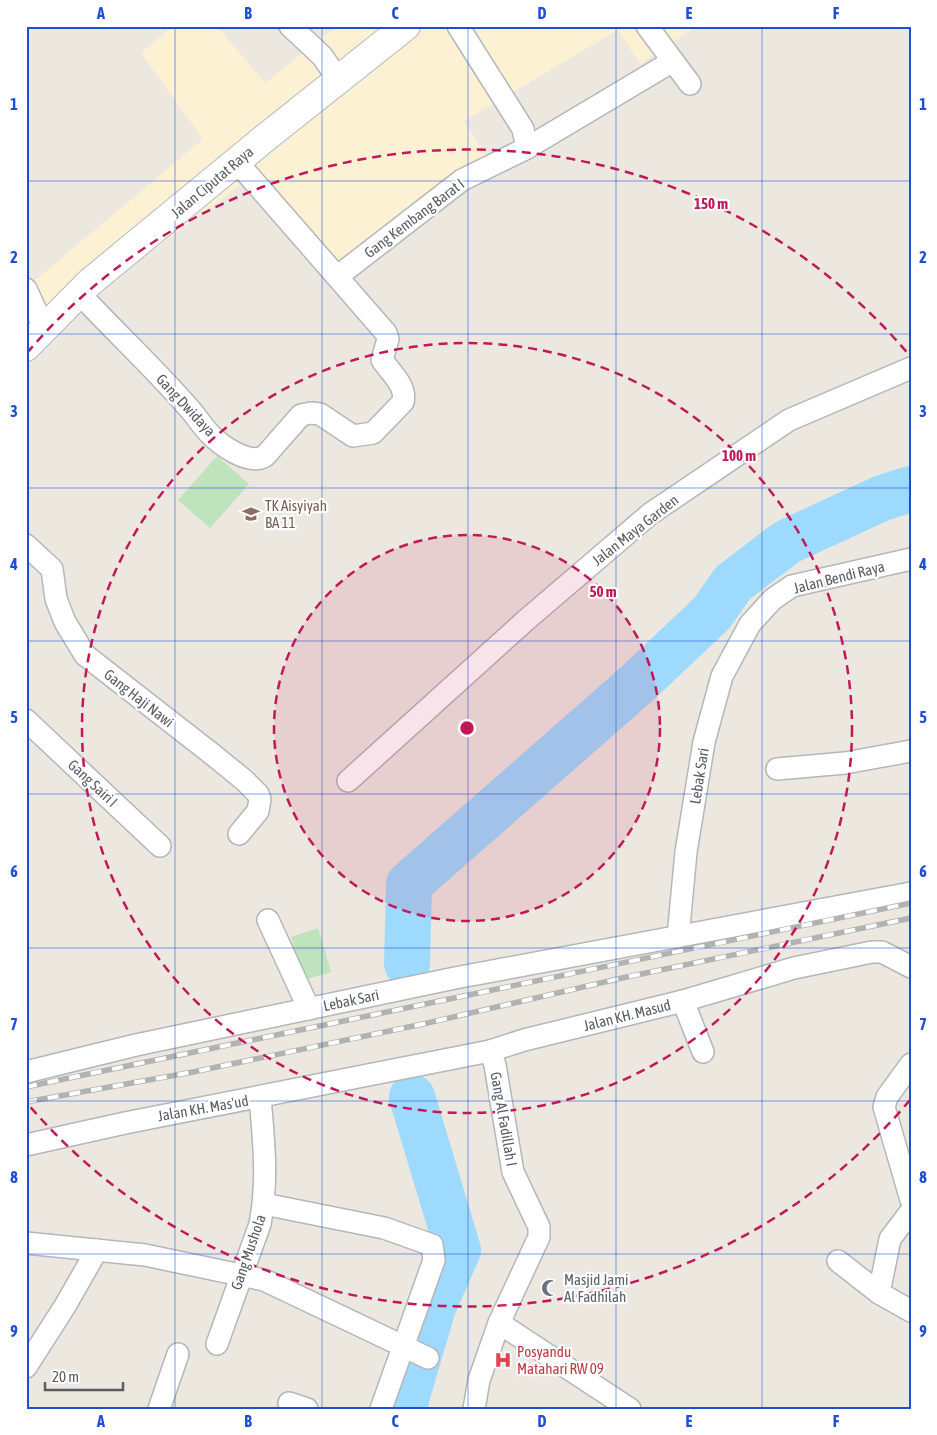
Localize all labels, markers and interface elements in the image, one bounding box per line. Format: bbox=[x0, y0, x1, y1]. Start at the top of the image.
text: A bbox=[96, 4, 105, 22]
text: B bbox=[244, 4, 252, 22]
text: C bbox=[391, 4, 399, 22]
text: D bbox=[538, 4, 547, 22]
text: E bbox=[686, 4, 693, 22]
text: F bbox=[833, 4, 840, 22]
text: 1 bbox=[10, 95, 18, 113]
text: 1 bbox=[919, 95, 927, 113]
street label: Jalan Ciputat Raya bbox=[168, 143, 256, 221]
street label: Gang Kembang Barat I bbox=[361, 175, 467, 261]
text: 150 m bbox=[694, 195, 728, 212]
text: 2 bbox=[10, 248, 18, 266]
text: 2 bbox=[919, 248, 927, 266]
street label: Gang Dwidaya bbox=[153, 370, 219, 440]
text: 3 bbox=[10, 402, 18, 420]
text: 3 bbox=[919, 402, 927, 420]
text: 100 m bbox=[722, 447, 756, 464]
street label: Jalan Maya Garden bbox=[589, 491, 681, 569]
place label: TK Aisyiyah BA 11 bbox=[265, 497, 327, 531]
school or university icon: TK Aisyiyah BA 11 bbox=[241, 504, 261, 524]
text: 4 bbox=[9, 555, 18, 573]
text: 4 bbox=[918, 555, 927, 573]
street label: Jalan Bendi Raya bbox=[792, 557, 886, 597]
text: 50 m bbox=[590, 583, 617, 600]
street label: Gang Haji Nawi bbox=[101, 666, 177, 730]
text: 5 bbox=[10, 708, 18, 726]
text: 5 bbox=[919, 708, 927, 726]
centre of rings bbox=[458, 719, 476, 737]
street label: Lebak Sari bbox=[686, 747, 712, 805]
street label: Gang Sairi I bbox=[65, 756, 121, 810]
text: 6 bbox=[10, 862, 18, 880]
text: 6 bbox=[919, 862, 927, 880]
street label: Lebak Sari bbox=[322, 986, 380, 1014]
street label: Jalan KH. Masud bbox=[582, 996, 672, 1034]
text: 7 bbox=[10, 1015, 18, 1033]
text: 7 bbox=[919, 1015, 927, 1033]
street label: Gang Al Fadillah I bbox=[487, 1071, 521, 1167]
street label: Jalan KH. Mas'ud bbox=[156, 1092, 250, 1124]
text: 8 bbox=[10, 1168, 18, 1186]
text: 8 bbox=[919, 1168, 927, 1186]
street label: Gang Mushola bbox=[227, 1212, 269, 1292]
place label: Masjid Jami Al Fadhilah bbox=[564, 1271, 628, 1305]
mosque icon: Masjid Jami Al Fadhilah bbox=[540, 1278, 560, 1298]
text: 9 bbox=[10, 1322, 18, 1340]
text: 9 bbox=[919, 1322, 927, 1340]
place label: Posyandu Matahari RW 09 bbox=[517, 1343, 604, 1377]
hospital icon: Posyandu Matahari RW 09 bbox=[493, 1350, 513, 1370]
scale bar bbox=[45, 1360, 122, 1392]
text: 20 m bbox=[52, 1368, 79, 1385]
text: A bbox=[96, 1412, 105, 1430]
text: B bbox=[244, 1412, 252, 1430]
text: C bbox=[391, 1412, 399, 1430]
text: D bbox=[538, 1412, 547, 1430]
text: E bbox=[686, 1412, 693, 1430]
text: F bbox=[833, 1412, 840, 1430]

